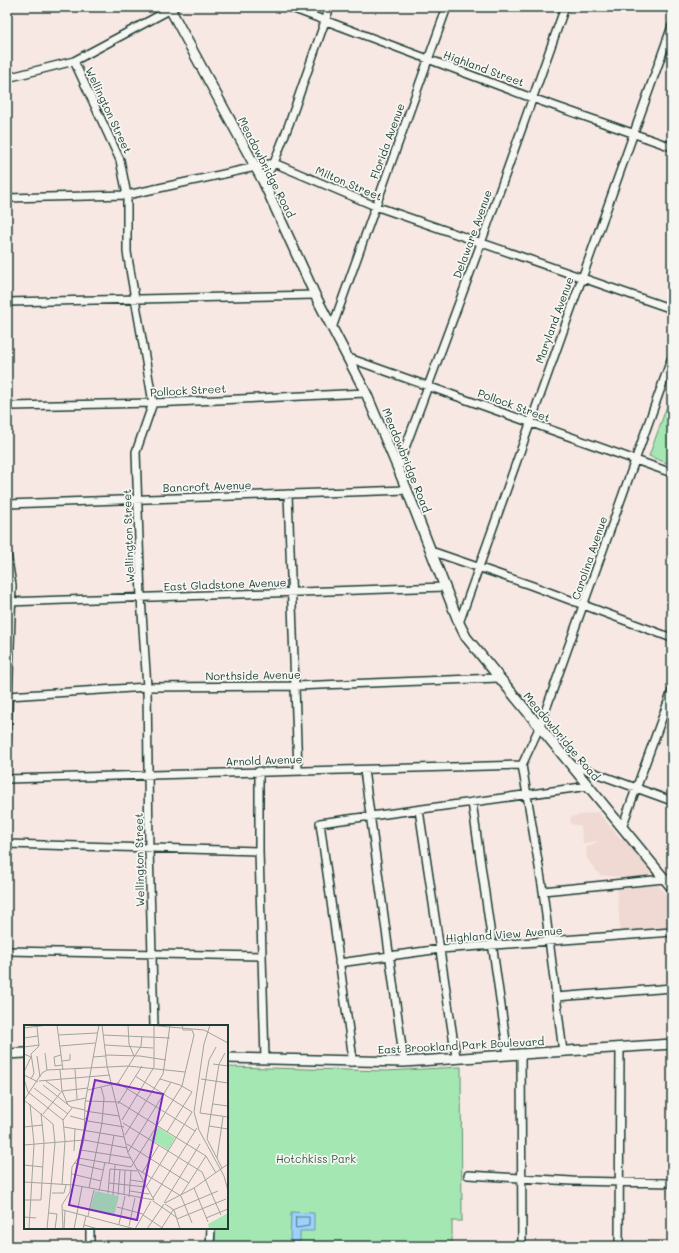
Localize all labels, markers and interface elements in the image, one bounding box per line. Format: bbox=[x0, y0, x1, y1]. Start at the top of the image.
street label: Highland Street bbox=[441, 46, 527, 90]
street label: Wellington Street bbox=[82, 64, 136, 156]
street label: Florida Avenue bbox=[366, 101, 408, 181]
street label: Meadowbridge Road bbox=[235, 114, 299, 220]
street label: Milton Street bbox=[313, 162, 385, 204]
street label: Delaware Avenue bbox=[449, 187, 495, 280]
street label: Maryland Avenue bbox=[531, 274, 577, 365]
street label: Pollock Street bbox=[150, 381, 227, 399]
street label: Pollock Street bbox=[476, 385, 552, 425]
street label: Meadowbridge Road bbox=[379, 406, 435, 514]
street label: Bancroft Avenue bbox=[162, 477, 252, 495]
street label: Wellington Street bbox=[119, 489, 137, 583]
street label: Carolina Avenue bbox=[568, 514, 610, 602]
street label: East Gladstone Avenue bbox=[163, 574, 287, 594]
street label: Northside Avenue bbox=[205, 667, 301, 683]
street label: Meadowbridge Road bbox=[520, 688, 604, 784]
street label: Arnold Avenue bbox=[225, 751, 303, 769]
street label: Wellington Street bbox=[131, 813, 147, 907]
street label: Highland View Avenue bbox=[445, 922, 563, 946]
inset map bbox=[24, 1025, 228, 1229]
street label: East Brookland Park Boulevard bbox=[377, 1033, 545, 1057]
park label: Hotchkiss Park bbox=[276, 1151, 356, 1166]

